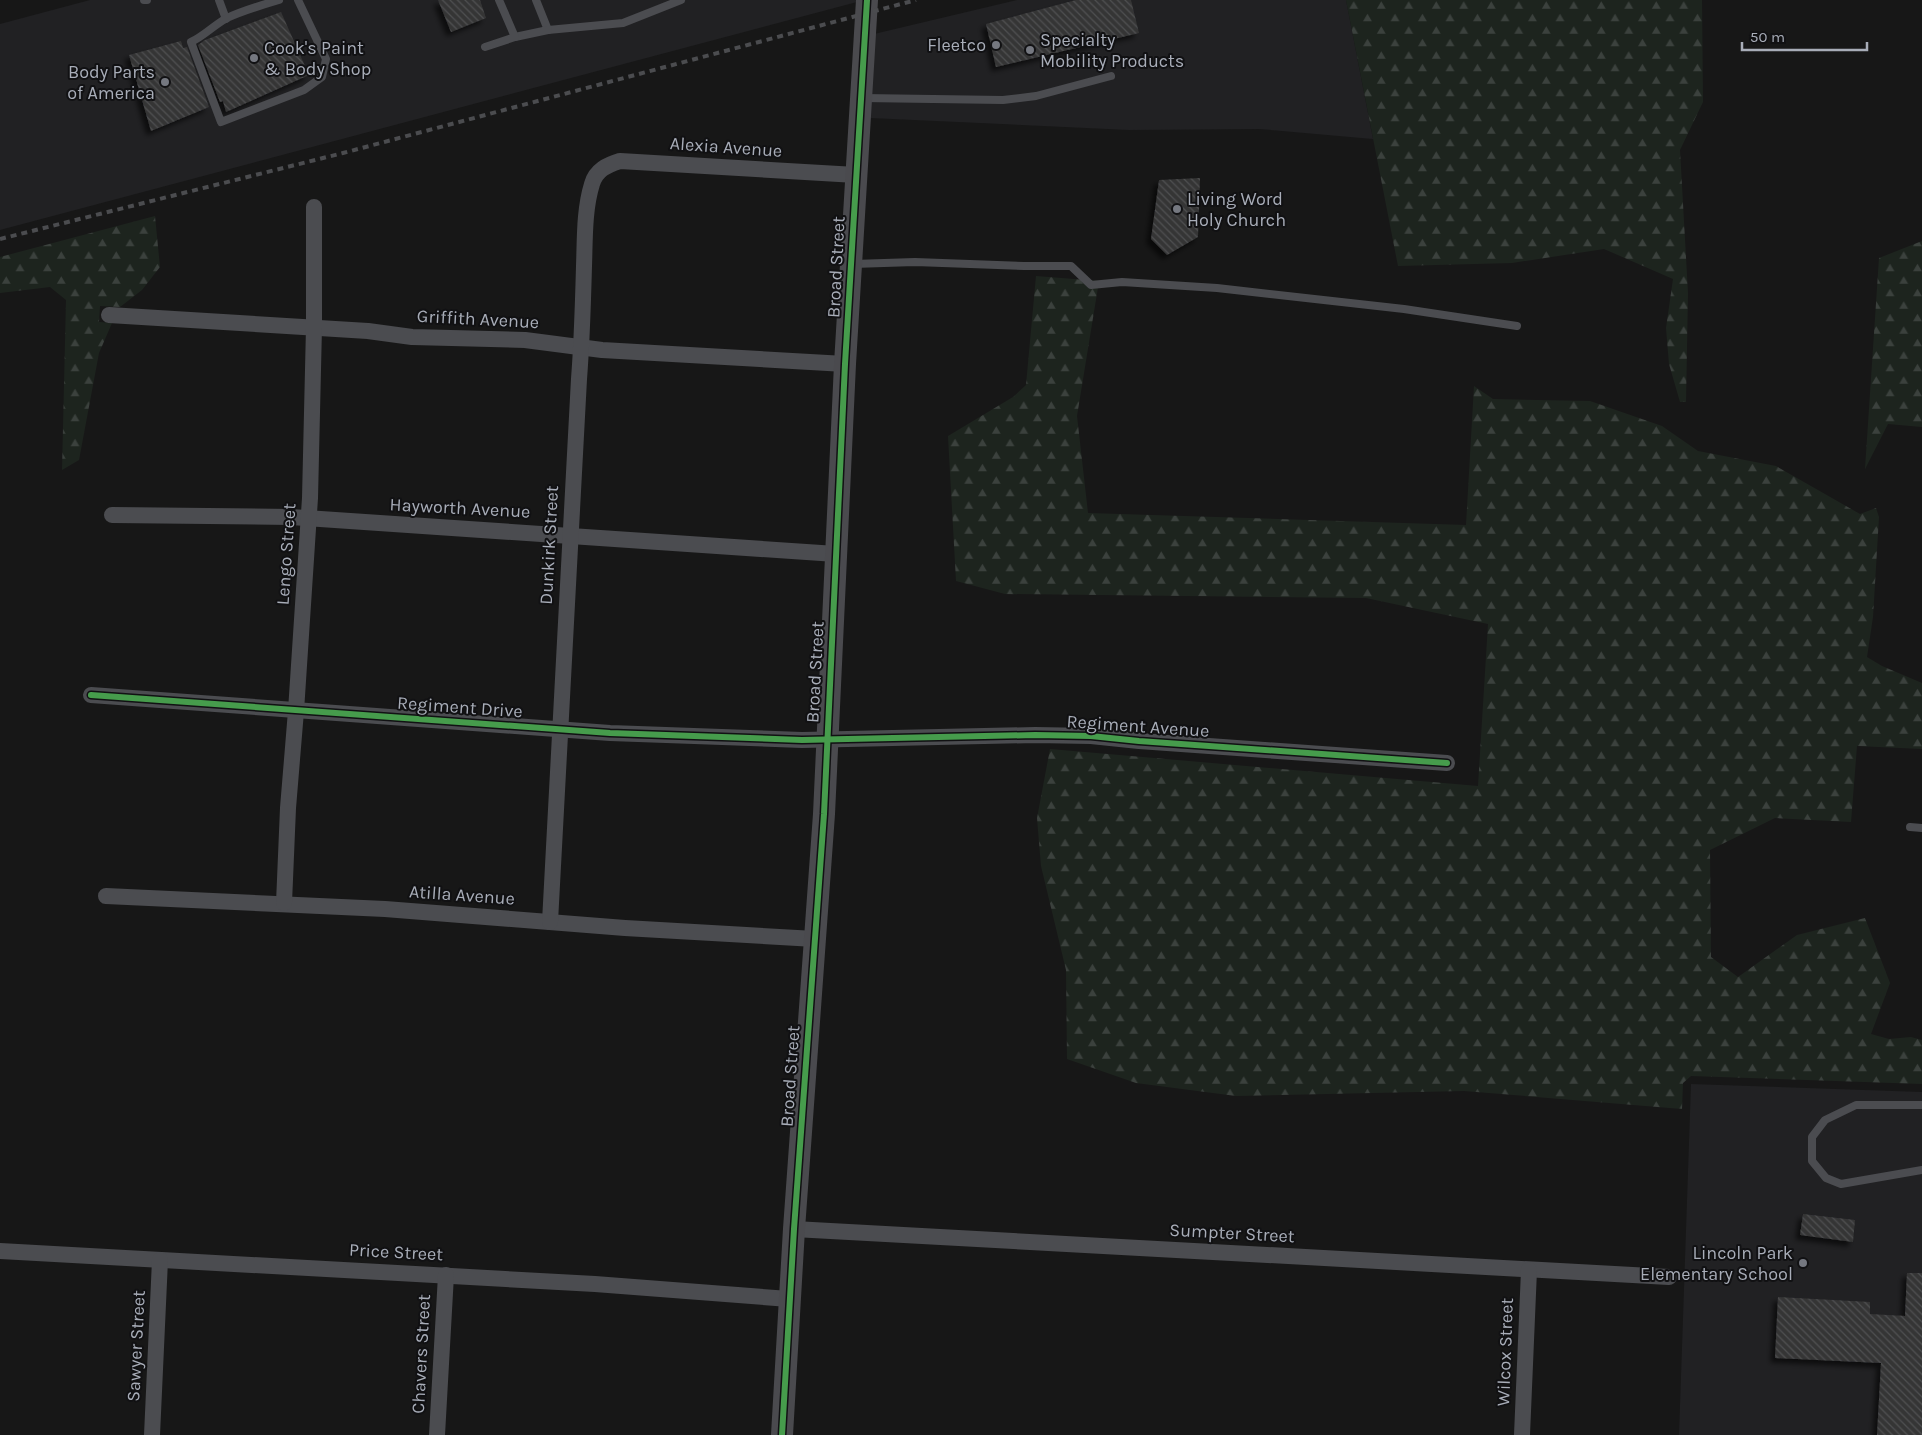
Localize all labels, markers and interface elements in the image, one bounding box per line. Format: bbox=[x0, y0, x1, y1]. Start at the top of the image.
scale bar bbox=[1742, 20, 1867, 52]
text: 50 m bbox=[1750, 28, 1785, 46]
place label: Specialty Mobility Products bbox=[1040, 29, 1184, 72]
place label: Fleetco bbox=[927, 34, 986, 56]
place label: Cook's Paint & Body Shop bbox=[264, 37, 371, 80]
marker: Fleetco bbox=[990, 39, 1002, 51]
marker: Specialty Mobility Products bbox=[1024, 44, 1036, 56]
marker: Cook's Paint & Body Shop bbox=[248, 52, 260, 64]
place label: Body Parts of America bbox=[67, 61, 155, 104]
marker: Body Parts of America bbox=[159, 76, 171, 88]
street label: Alexia Avenue bbox=[669, 132, 783, 162]
place label: Living Word Holy Church bbox=[1187, 188, 1286, 231]
marker: Living Word Holy Church bbox=[1171, 203, 1183, 215]
street label: Broad Street bbox=[822, 215, 850, 318]
street label: Griffith Avenue bbox=[416, 305, 540, 333]
street label: Dunkirk Street bbox=[535, 485, 563, 605]
street label: Hayworth Avenue bbox=[389, 493, 531, 523]
street label: Lengo Street bbox=[271, 502, 301, 606]
street label: Broad Street bbox=[801, 620, 829, 723]
street label: Regiment Drive bbox=[396, 692, 524, 722]
street label: Regiment Avenue bbox=[1066, 710, 1210, 742]
street label: Atilla Avenue bbox=[408, 880, 516, 910]
street label: Broad Street bbox=[775, 1024, 805, 1128]
street label: Sumpter Street bbox=[1169, 1219, 1295, 1247]
street label: Price Street bbox=[348, 1239, 444, 1265]
place label: Lincoln Park Elementary School bbox=[1640, 1242, 1793, 1285]
marker: Lincoln Park Elementary School bbox=[1797, 1257, 1809, 1269]
street label: Sawyer Street bbox=[122, 1289, 150, 1402]
street label: Chavers Street bbox=[407, 1293, 435, 1414]
street label: Wilcox Street bbox=[1492, 1297, 1518, 1407]

